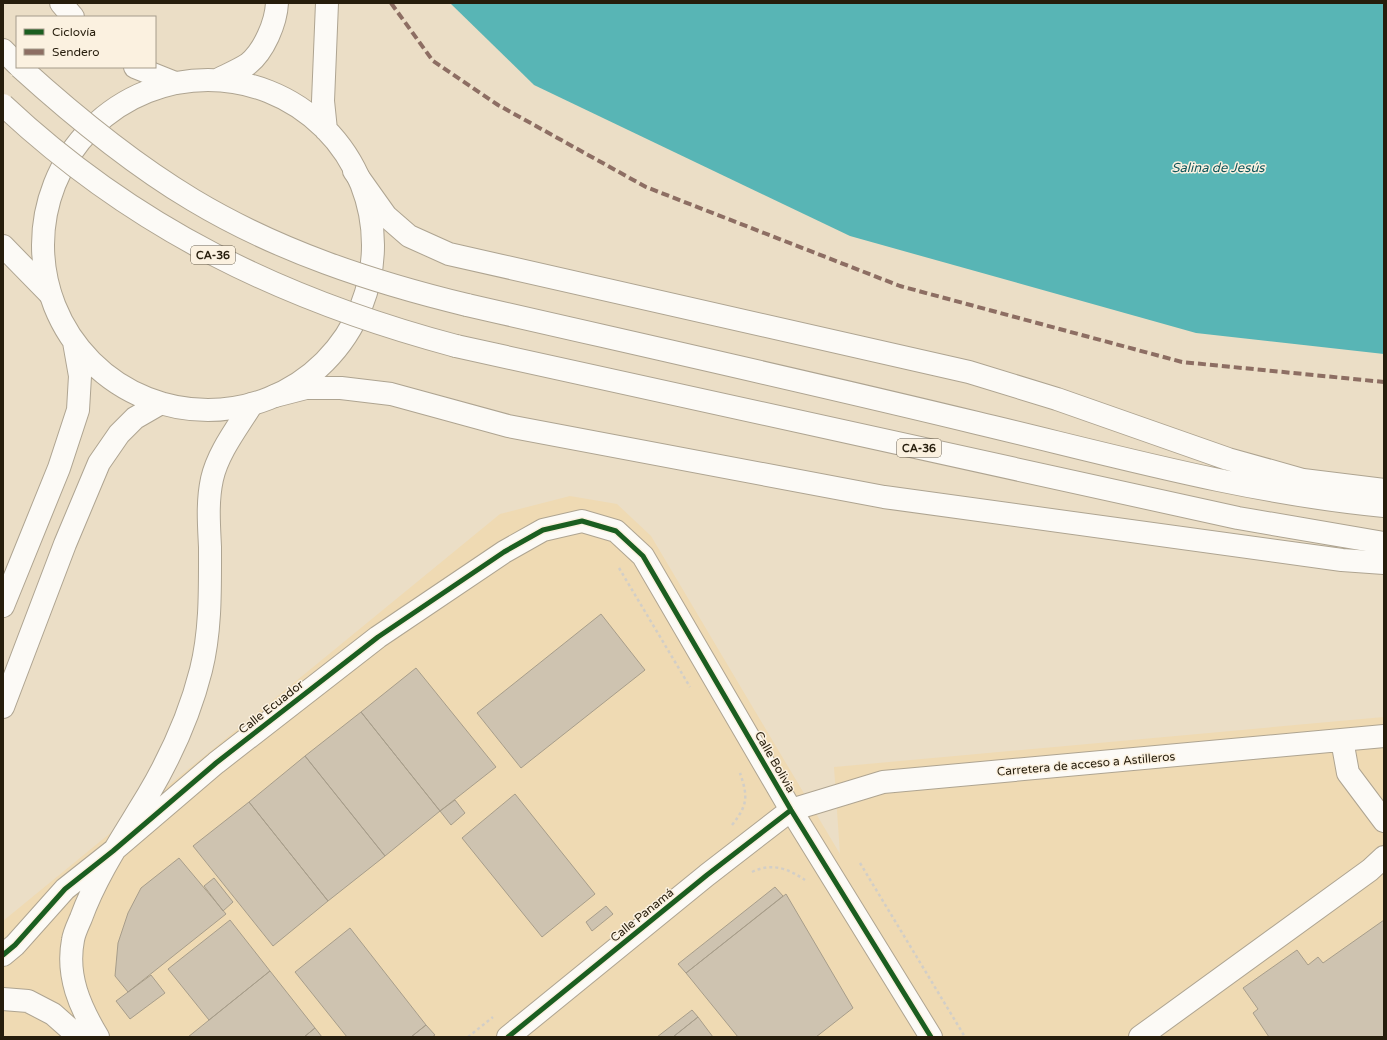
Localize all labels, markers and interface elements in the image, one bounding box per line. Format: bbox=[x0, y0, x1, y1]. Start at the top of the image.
legend bbox=[16, 16, 156, 68]
text: Ciclovía bbox=[52, 25, 96, 39]
text: Sendero bbox=[52, 45, 100, 59]
water label: Salina de Jesús bbox=[1171, 160, 1265, 176]
road number: CA-36 bbox=[191, 246, 235, 264]
road number: CA-36 bbox=[897, 439, 941, 457]
street label: Calle Ecuador bbox=[236, 677, 307, 737]
street label: Calle Bolivia bbox=[752, 729, 798, 795]
street label: Carretera de acceso a Astilleros bbox=[996, 749, 1176, 779]
street label: Calle Panamá bbox=[608, 885, 676, 945]

